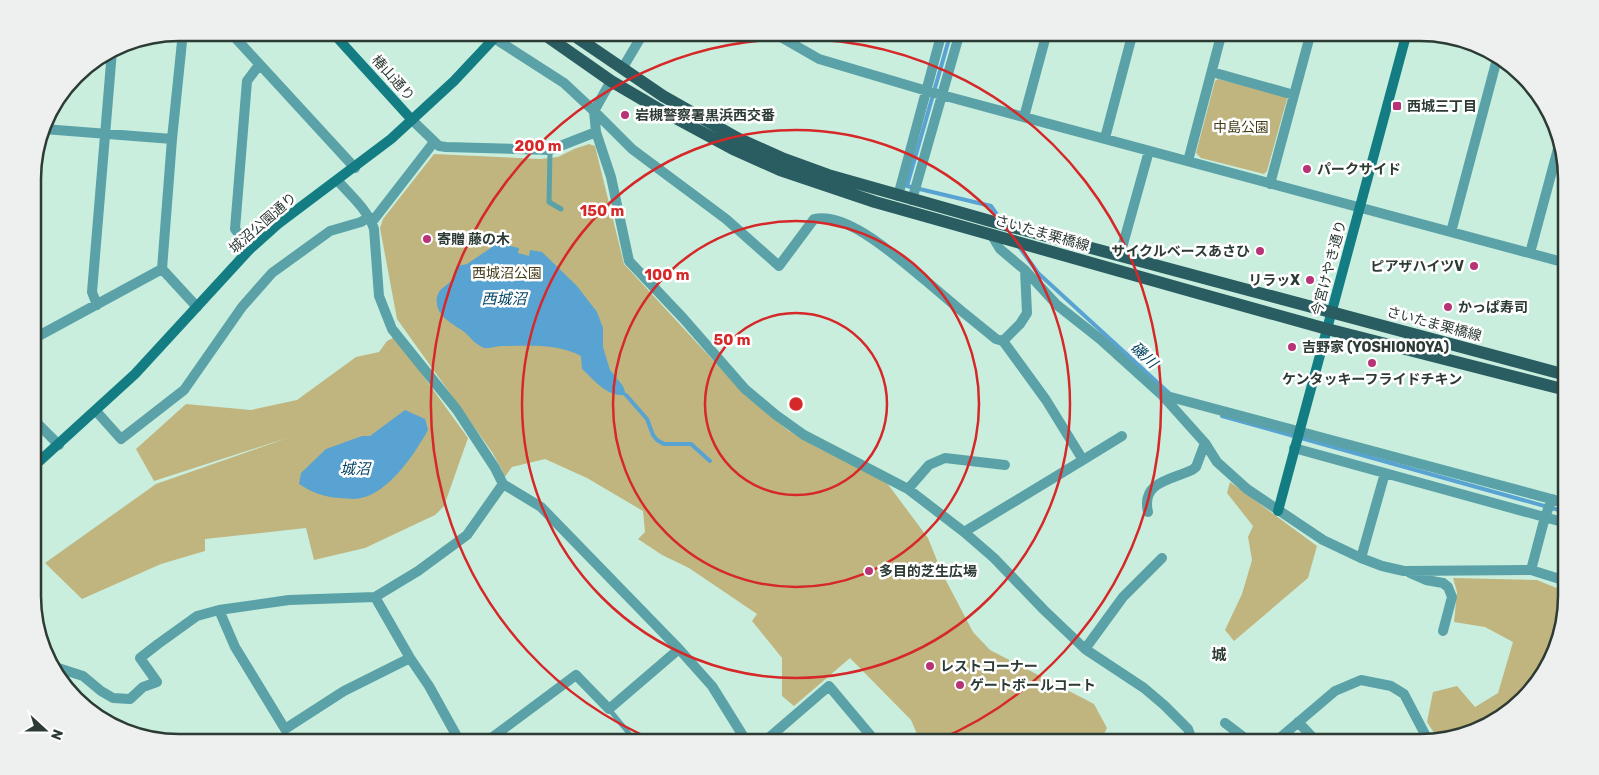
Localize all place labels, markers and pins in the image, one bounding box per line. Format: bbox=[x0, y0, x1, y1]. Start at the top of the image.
place label: 西城三丁目 bbox=[1407, 98, 1477, 115]
marker: 西城三丁目 bbox=[1391, 100, 1403, 112]
place label: 岩槻警察署黒浜西交番 bbox=[635, 107, 775, 124]
marker: 岩槻警察署黒浜西交番 bbox=[619, 109, 631, 121]
place label: パークサイド bbox=[1317, 161, 1401, 178]
marker: パークサイド bbox=[1301, 163, 1313, 175]
place label: 寄贈 藤の木 bbox=[437, 231, 510, 248]
marker: 寄贈 藤の木 bbox=[421, 233, 433, 245]
place label: サイクルベースあさひ bbox=[1111, 243, 1250, 260]
marker: サイクルベースあさひ bbox=[1254, 245, 1266, 257]
place label: ピアザハイツV bbox=[1371, 258, 1464, 275]
marker: ピアザハイツV bbox=[1468, 260, 1480, 272]
place label: リラッX bbox=[1248, 272, 1300, 289]
marker: リラッX bbox=[1304, 274, 1316, 286]
place label: かっぱ寿司 bbox=[1458, 299, 1528, 316]
marker: かっぱ寿司 bbox=[1442, 301, 1454, 313]
place label: 吉野家 (YOSHIONOYA) bbox=[1302, 339, 1449, 356]
marker: 吉野家 (YOSHIONOYA) bbox=[1286, 341, 1298, 353]
marker: ケンタッキーフライドチキン bbox=[1366, 357, 1378, 369]
place label: ケンタッキーフライドチキン bbox=[1282, 371, 1462, 388]
centre of rings bbox=[787, 395, 805, 413]
place label: 多目的芝生広場 bbox=[879, 563, 977, 580]
marker: 多目的芝生広場 bbox=[863, 565, 875, 577]
place label: レストコーナー bbox=[940, 658, 1038, 675]
marker: レストコーナー bbox=[924, 660, 936, 672]
place label: ゲートボールコート bbox=[970, 677, 1096, 694]
marker: ゲートボールコート bbox=[954, 679, 966, 691]

